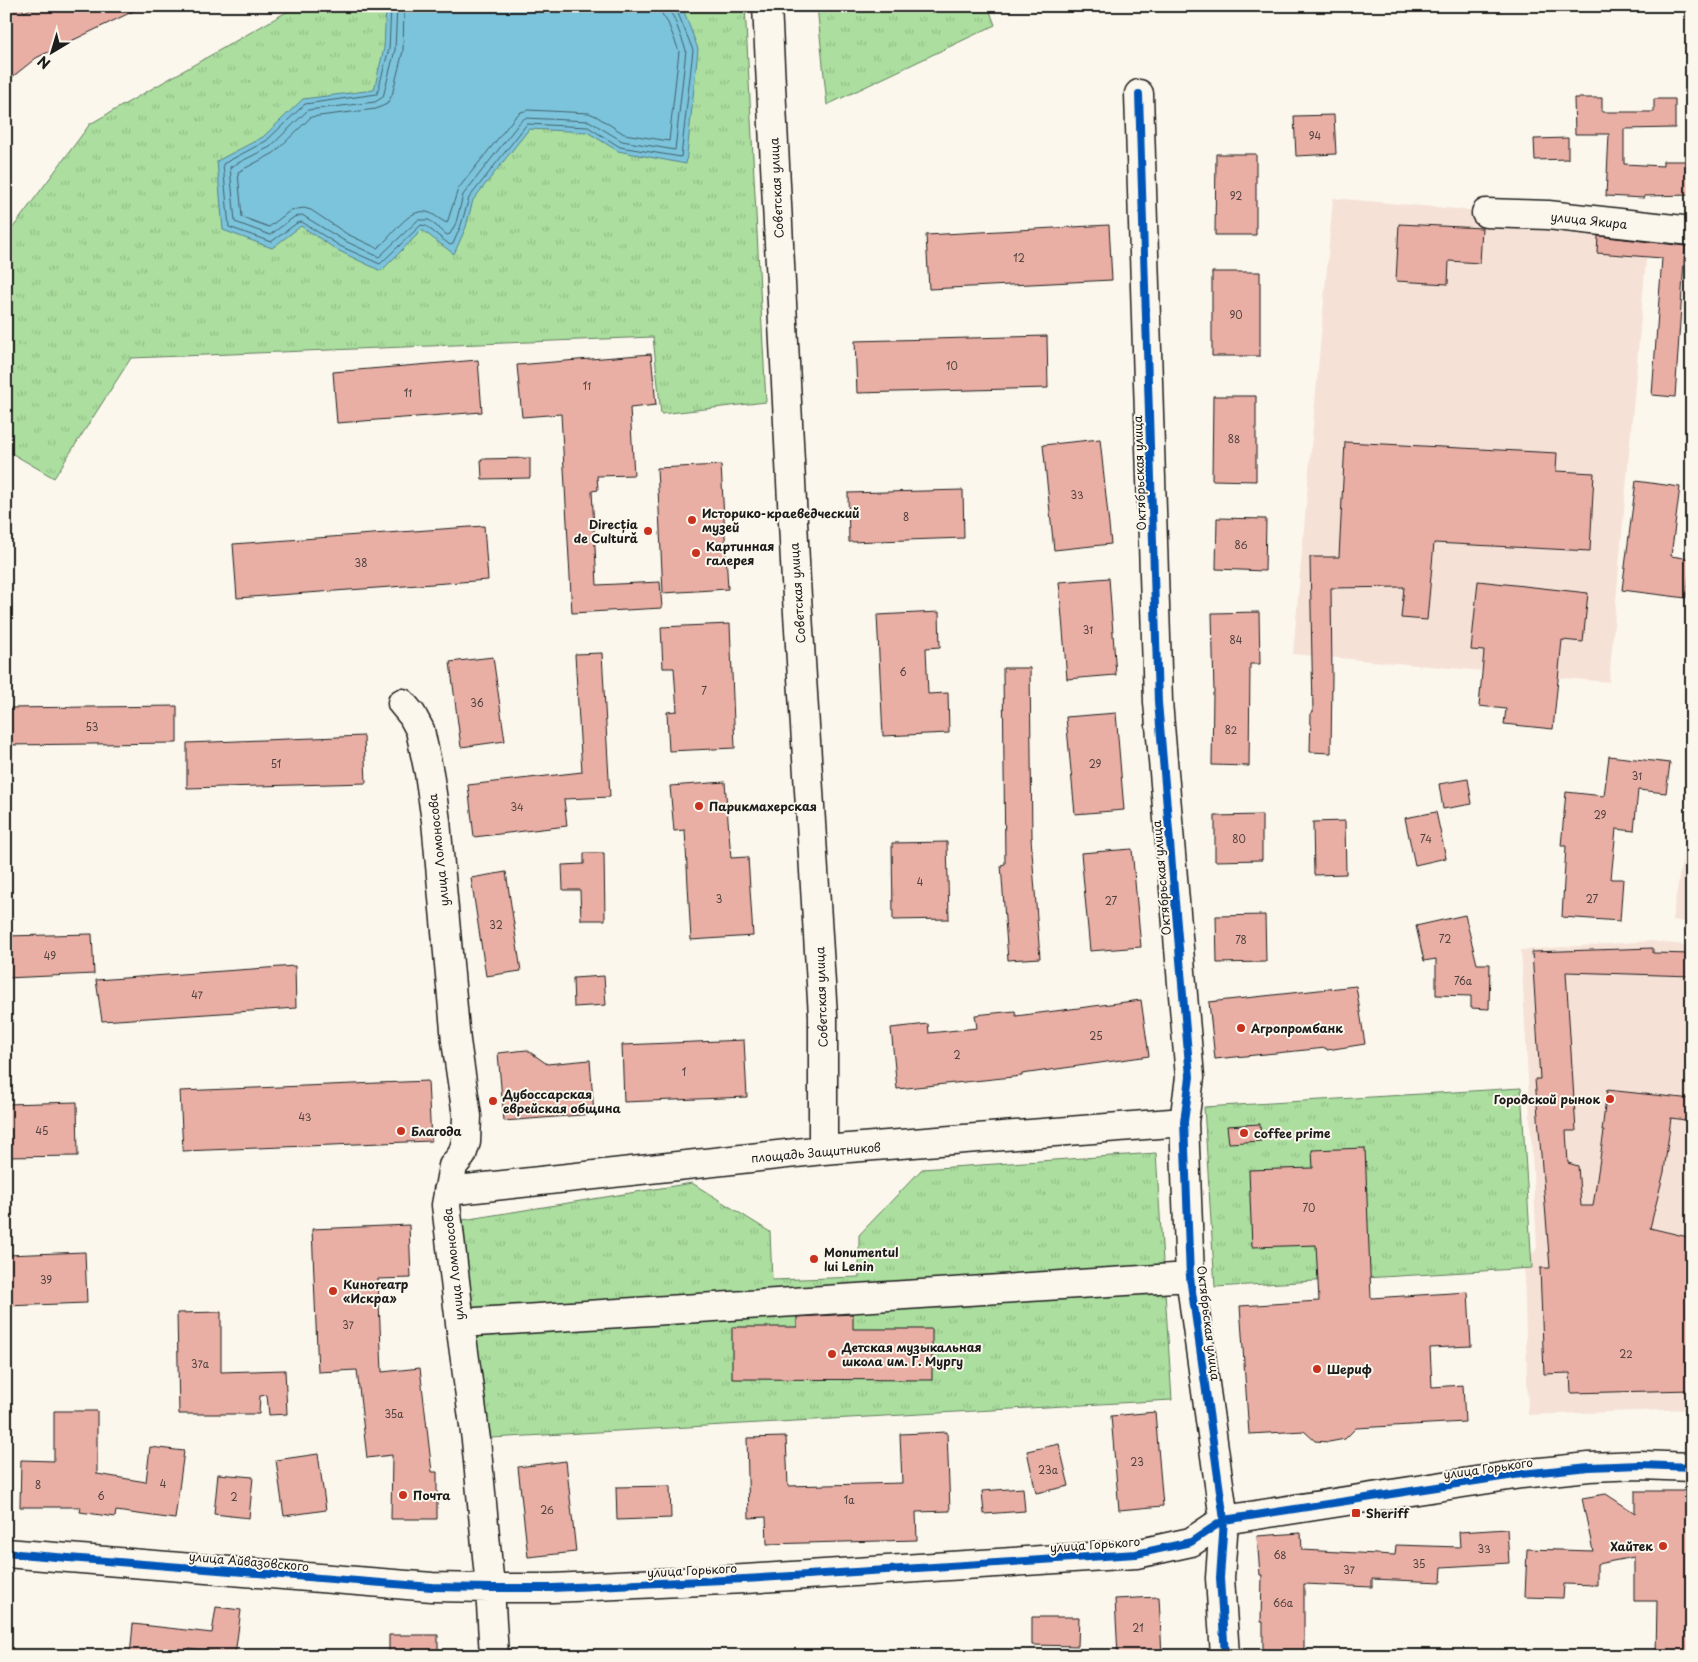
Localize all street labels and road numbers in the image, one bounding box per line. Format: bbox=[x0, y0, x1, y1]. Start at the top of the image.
street label: Советская улица bbox=[764, 137, 788, 239]
street label: улица Якира bbox=[1550, 207, 1629, 233]
street label: Октябрьская улица bbox=[1128, 415, 1150, 531]
street label: Советская улица bbox=[784, 542, 809, 644]
street label: улица Ломоносова bbox=[423, 792, 453, 907]
street label: Октябрьская улица bbox=[1147, 819, 1175, 936]
street label: Советская улица bbox=[810, 946, 832, 1048]
street label: площадь Защитников bbox=[750, 1137, 882, 1167]
street label: улица Ломоносова bbox=[438, 1206, 468, 1321]
street label: Октябрьская улица bbox=[1193, 1265, 1225, 1382]
street label: улица Горького bbox=[1442, 1453, 1534, 1483]
street label: улица Горького bbox=[1049, 1532, 1141, 1556]
street label: улица Айвазовского bbox=[188, 1547, 310, 1575]
street label: улица Горького bbox=[646, 1559, 738, 1581]

